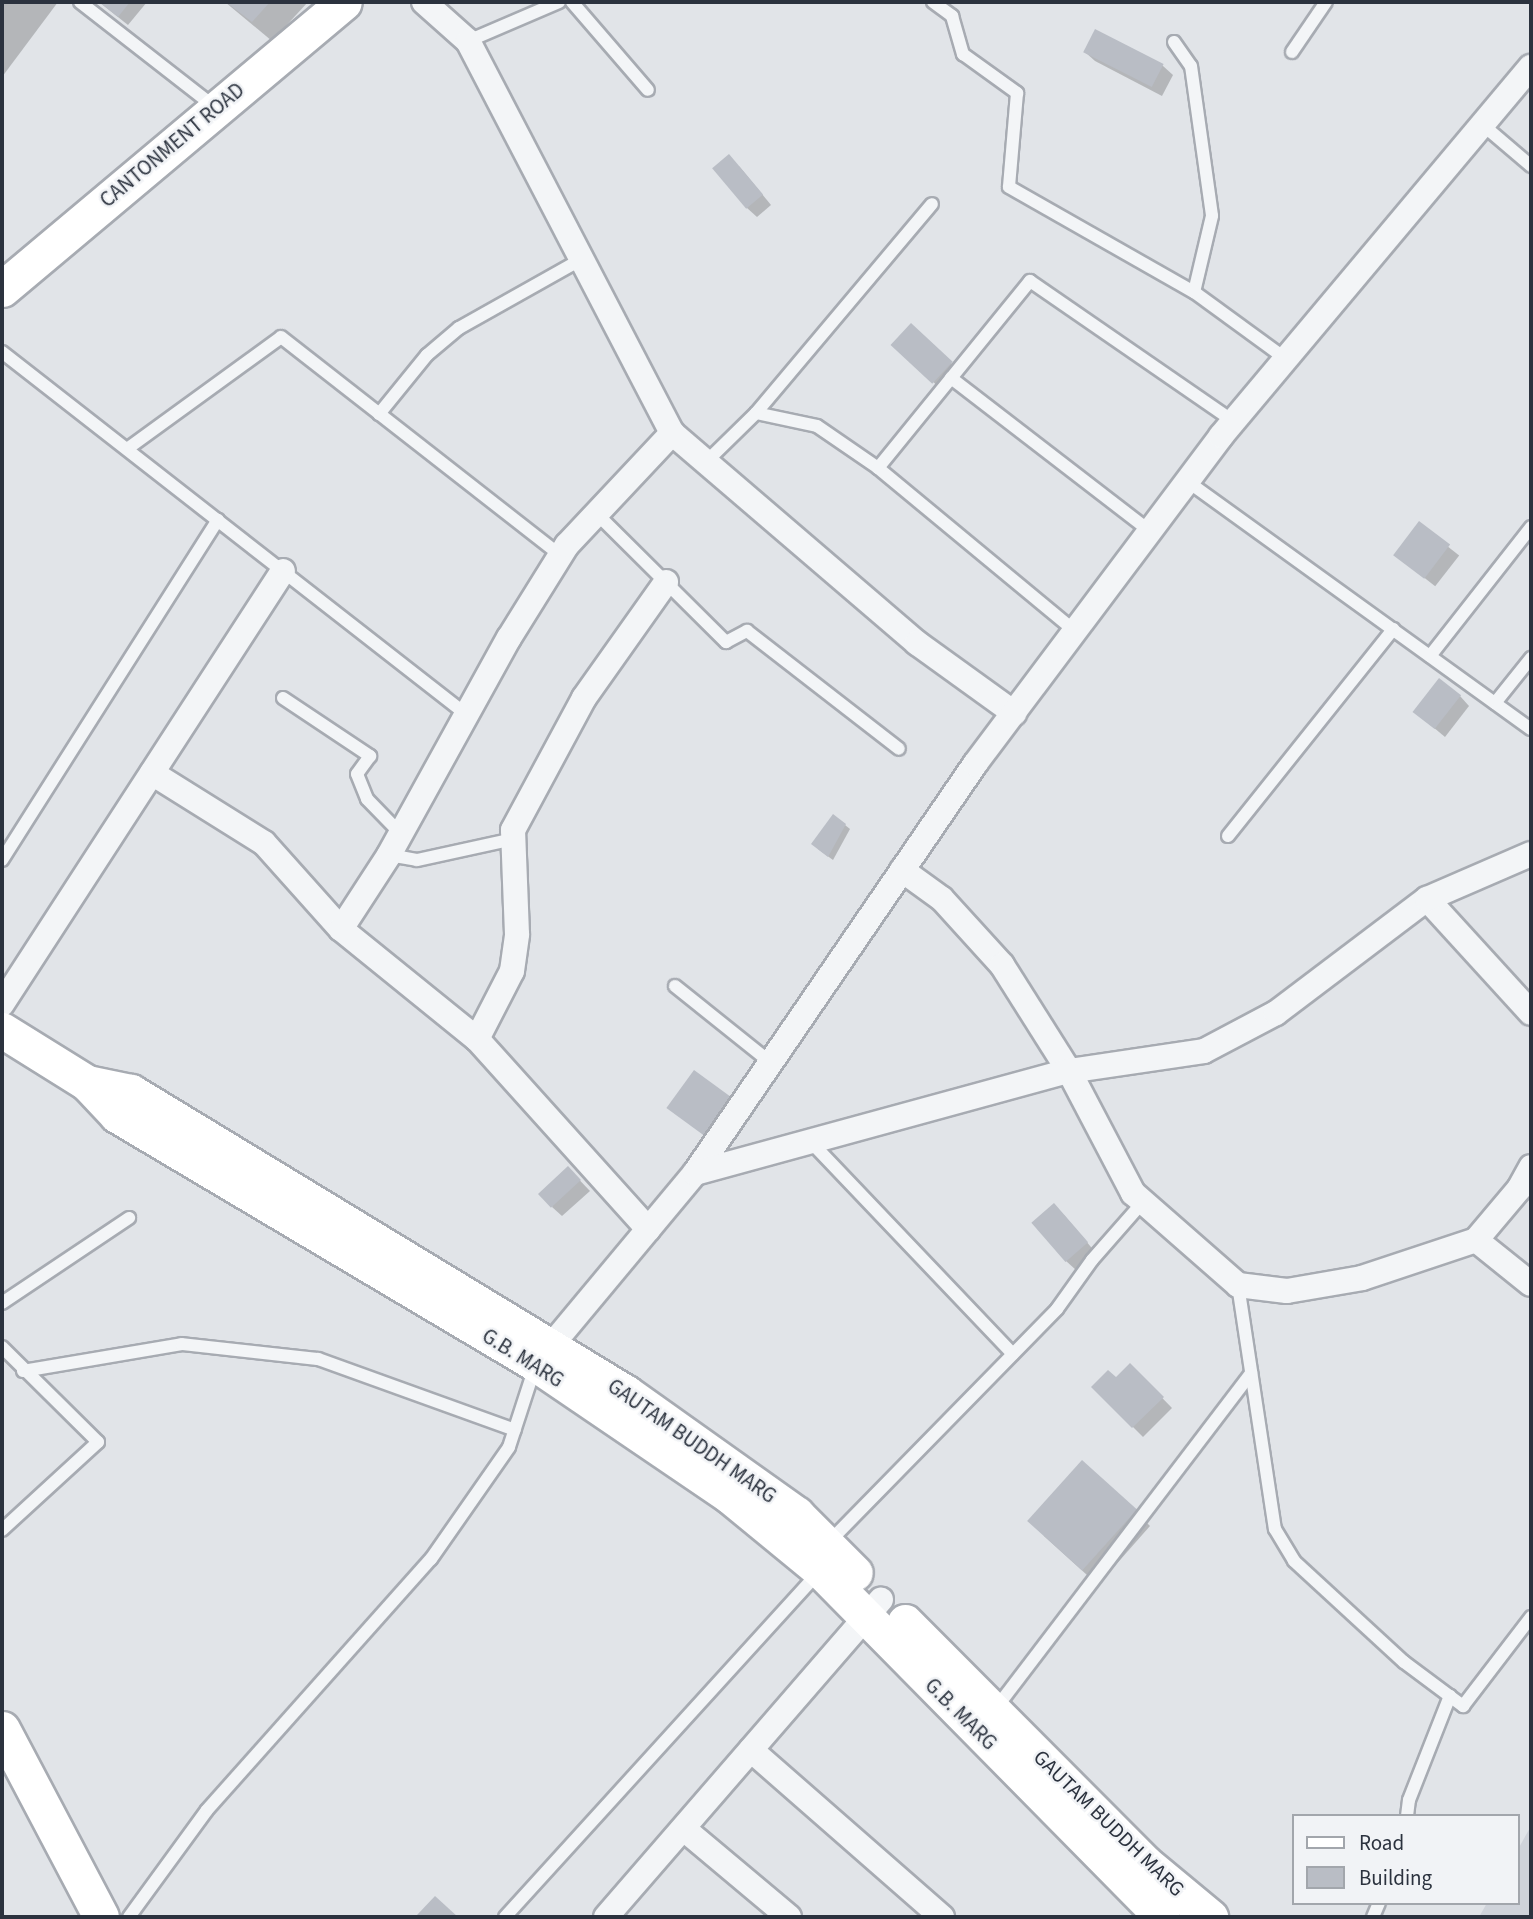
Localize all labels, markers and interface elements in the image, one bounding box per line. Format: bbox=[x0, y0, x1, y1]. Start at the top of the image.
street label: CANTONMENT ROAD bbox=[95, 77, 249, 213]
street label: G.B. MARG bbox=[478, 1323, 568, 1393]
street label: GAUTAM BUDDH MARG bbox=[603, 1373, 781, 1509]
street label: G.B. MARG bbox=[920, 1673, 1002, 1755]
street label: GAUTAM BUDDH MARG bbox=[1028, 1744, 1190, 1902]
legend bbox=[1292, 1814, 1519, 1905]
text: Road bbox=[1359, 1828, 1404, 1858]
text: Building bbox=[1359, 1863, 1432, 1893]

